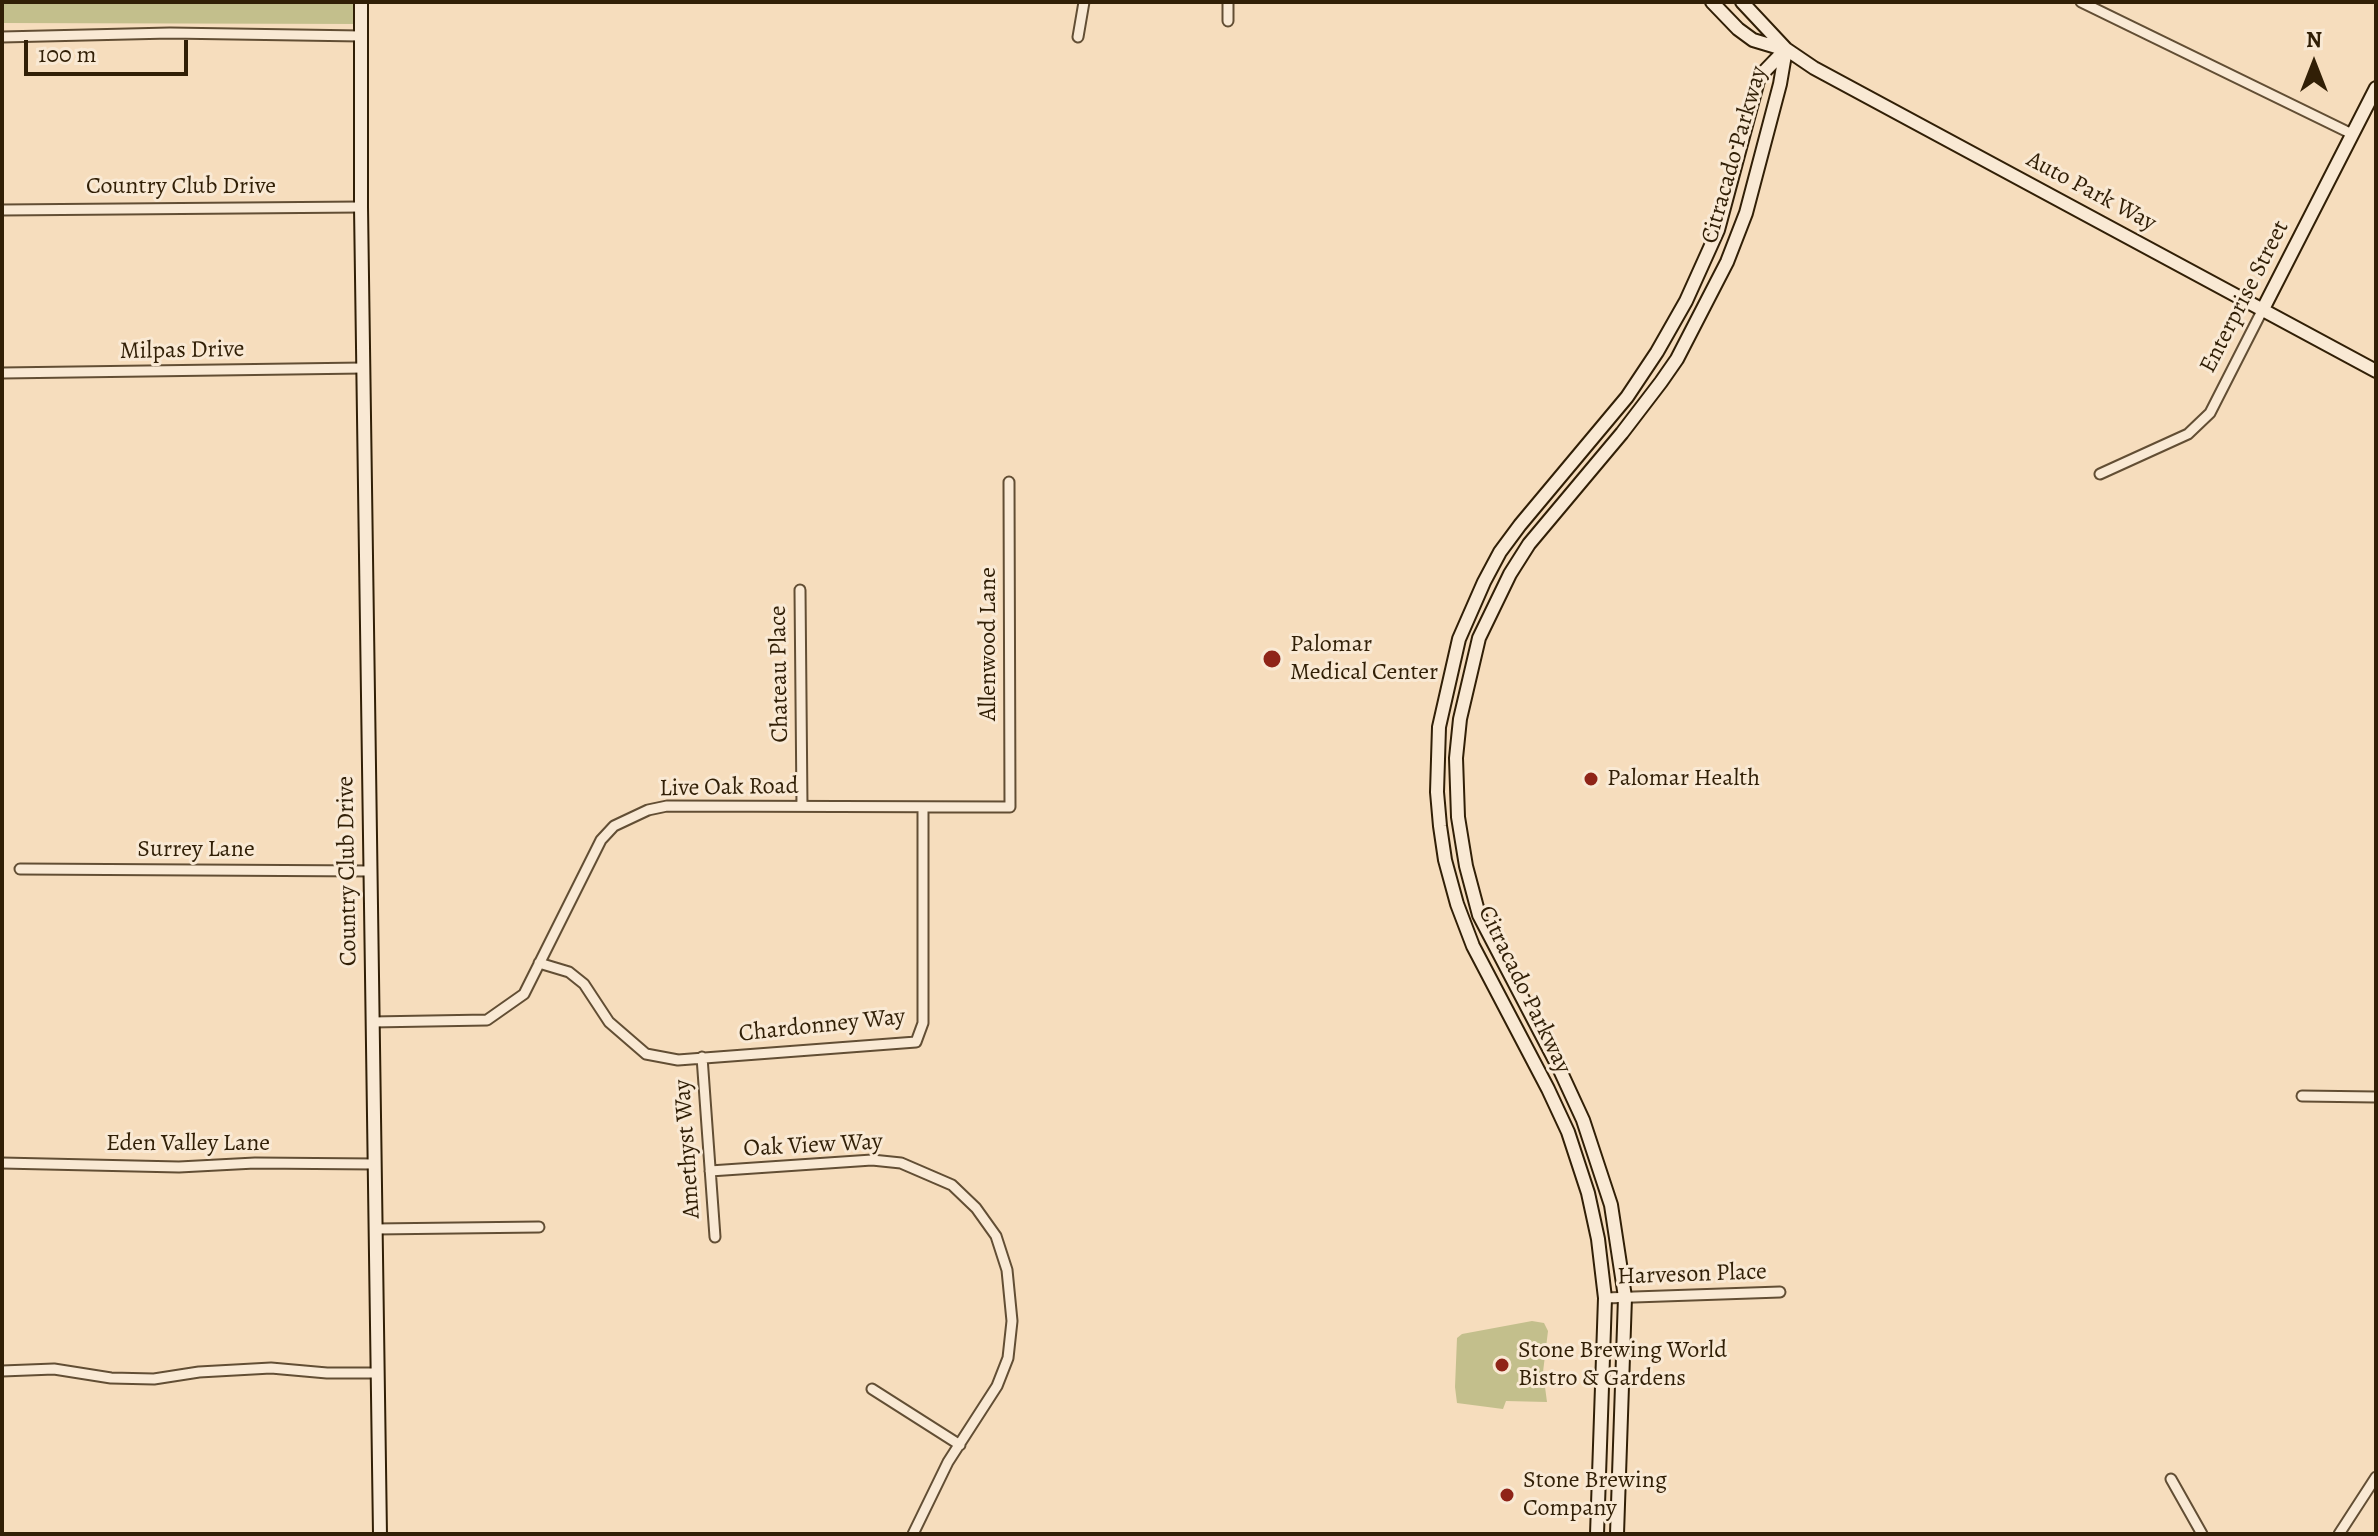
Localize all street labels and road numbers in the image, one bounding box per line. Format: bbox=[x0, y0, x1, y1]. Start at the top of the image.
street label: Citracado Parkway bbox=[1696, 63, 1774, 247]
street label: Auto Park Way bbox=[2021, 146, 2161, 238]
street label: Country Club Drive bbox=[86, 173, 276, 201]
street label: Enterprise Street bbox=[2194, 216, 2296, 378]
street label: Milpas Drive bbox=[119, 336, 245, 366]
street label: Allenwood Lane bbox=[975, 567, 1003, 721]
street label: Chateau Place bbox=[764, 605, 796, 743]
street label: Live Oak Road bbox=[659, 772, 799, 804]
street label: Country Club Drive bbox=[332, 776, 364, 966]
street label: Surrey Lane bbox=[137, 836, 255, 864]
street label: Citracado Parkway bbox=[1471, 901, 1577, 1079]
street label: Chardonney Way bbox=[737, 1003, 907, 1049]
street label: Amethyst Way bbox=[669, 1078, 707, 1220]
street label: Oak View Way bbox=[743, 1128, 883, 1164]
street label: Eden Valley Lane bbox=[106, 1130, 270, 1158]
street label: Harveson Place bbox=[1617, 1258, 1767, 1292]

